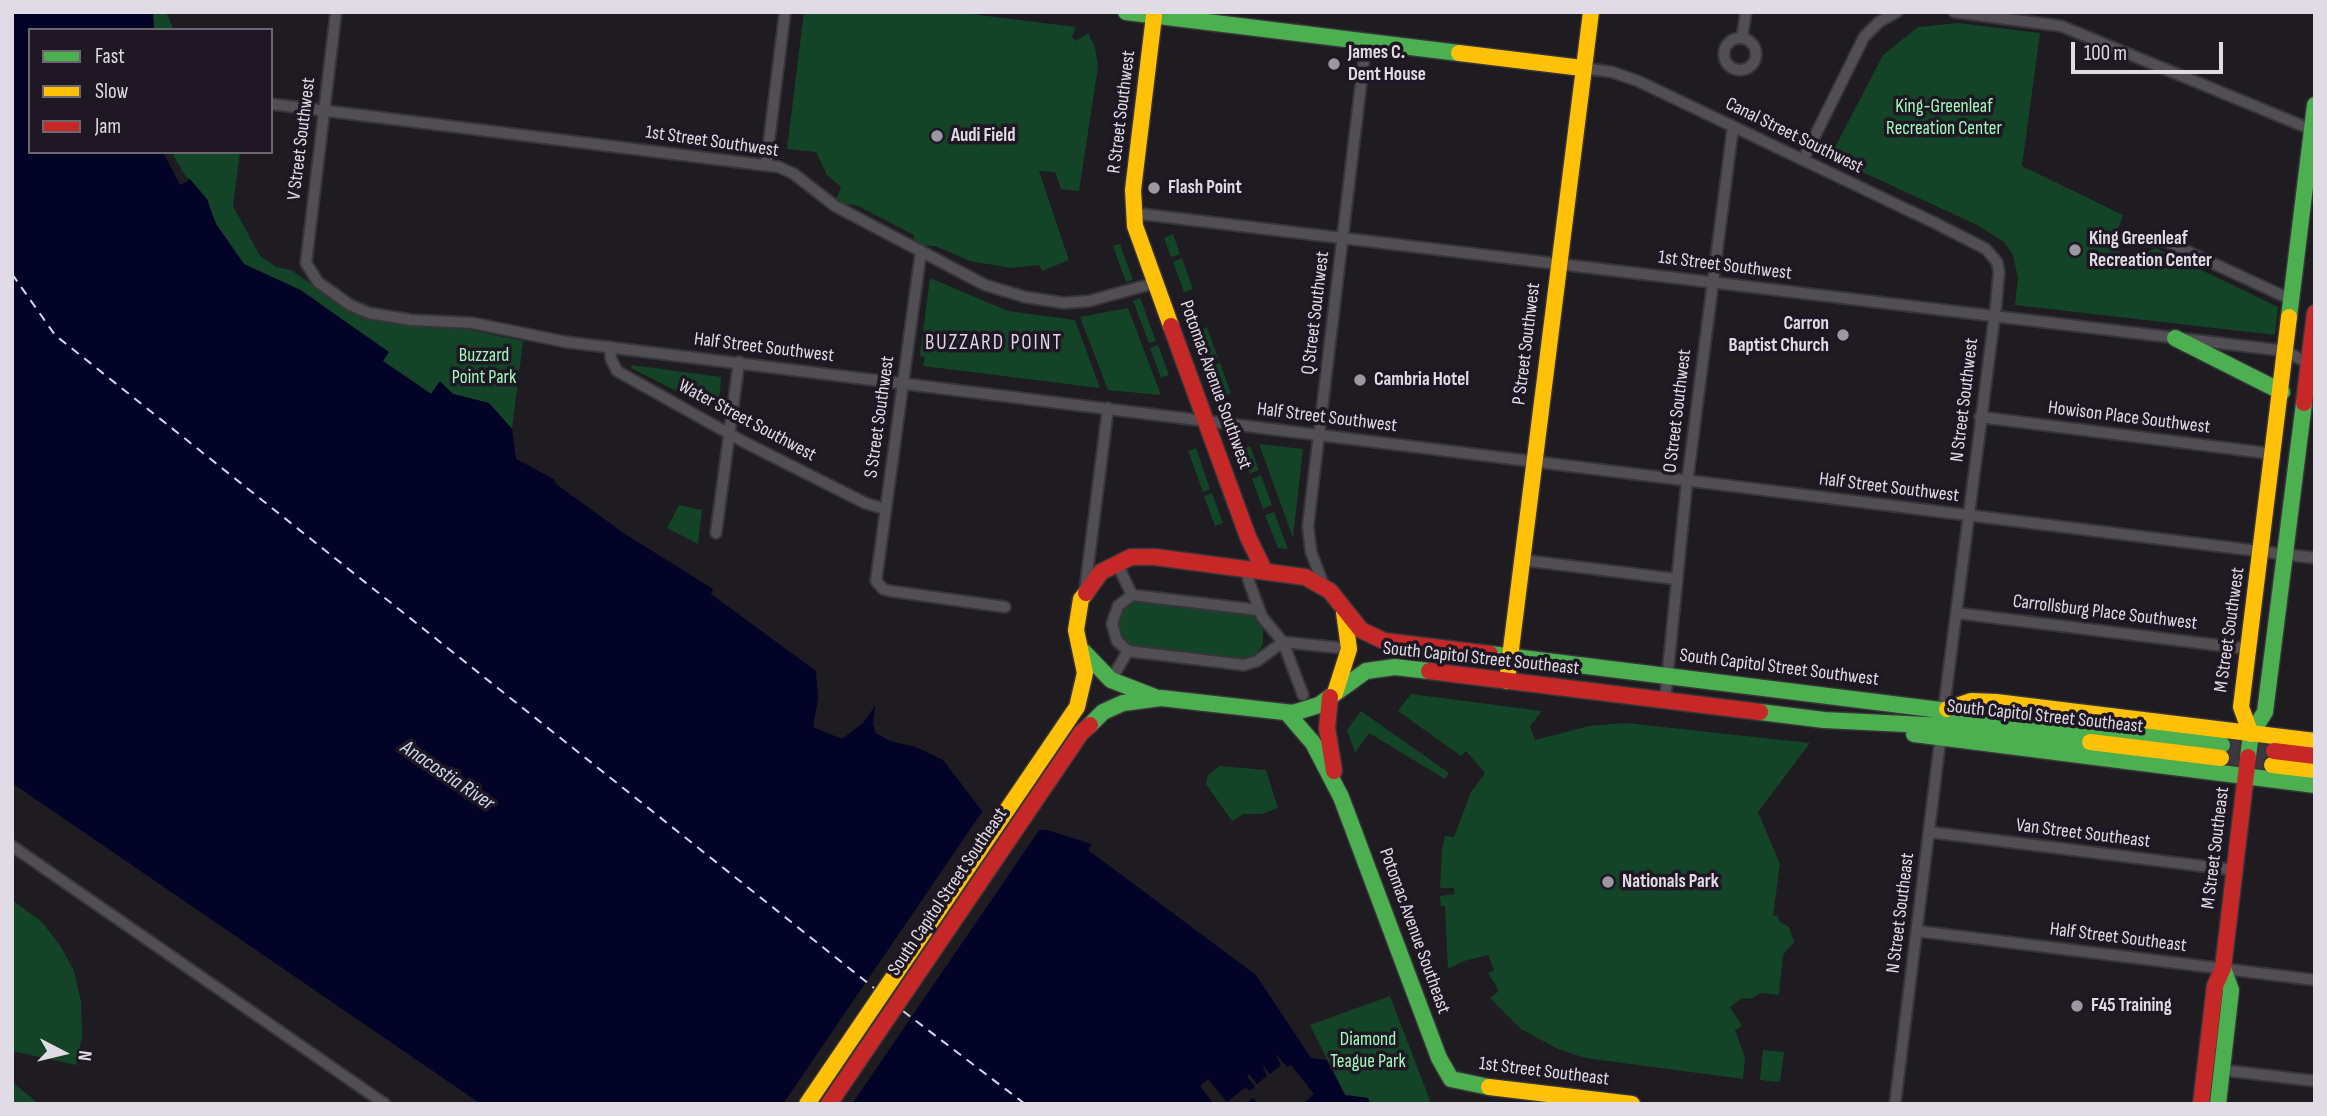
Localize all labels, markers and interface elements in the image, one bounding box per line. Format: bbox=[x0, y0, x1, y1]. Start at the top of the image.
legend bbox=[28, 28, 273, 154]
scale bar bbox=[2075, 28, 2227, 72]
text: 100 m bbox=[2084, 41, 2127, 66]
place label: James C. Dent House bbox=[1348, 42, 1426, 86]
text: Fast bbox=[95, 44, 125, 69]
street label: R Street Southwest bbox=[1103, 49, 1141, 175]
marker: James C. Dent House bbox=[1326, 56, 1342, 72]
street label: V Street Southwest bbox=[283, 76, 321, 202]
text: Slow bbox=[95, 79, 128, 104]
street label: Canal Street Southwest bbox=[1722, 93, 1866, 179]
park label: King-Greenleaf Recreation Center bbox=[1886, 96, 2002, 140]
text: Jam bbox=[95, 114, 121, 139]
street label: 1st Street Southwest bbox=[644, 121, 780, 163]
place label: Audi Field bbox=[951, 125, 1015, 147]
marker: Audi Field bbox=[929, 128, 945, 144]
place label: Flash Point bbox=[1168, 177, 1242, 199]
marker: Flash Point bbox=[1146, 180, 1162, 196]
place label: King Greenleaf Recreation Center bbox=[2089, 228, 2212, 272]
marker: King Greenleaf Recreation Center bbox=[2067, 242, 2083, 258]
street label: 1st Street Southwest bbox=[1657, 247, 1793, 285]
street label: Q Street Southwest bbox=[1297, 250, 1335, 376]
street label: P Street Southwest bbox=[1508, 282, 1546, 406]
street label: Potomac Avenue Southwest bbox=[1174, 298, 1256, 472]
place label: Carron Baptist Church bbox=[1729, 313, 1829, 357]
marker: Carron Baptist Church bbox=[1835, 327, 1851, 343]
street label: Half Street Southwest bbox=[693, 328, 835, 368]
district label: BUZZARD POINT bbox=[927, 331, 1061, 357]
street label: N Street Southwest bbox=[1946, 337, 1984, 463]
park label: Buzzard Point Park bbox=[452, 345, 516, 389]
street label: O Street Southwest bbox=[1659, 348, 1697, 474]
street label: S Street Southwest bbox=[860, 355, 900, 479]
place label: Cambria Hotel bbox=[1374, 369, 1469, 391]
marker: Cambria Hotel bbox=[1352, 372, 1368, 388]
street label: Water Street Southwest bbox=[674, 375, 820, 467]
street label: Howison Place Southwest bbox=[2047, 397, 2211, 439]
street label: Half Street Southwest bbox=[1256, 398, 1398, 438]
street label: Half Street Southwest bbox=[1818, 468, 1960, 508]
street label: M Street Southwest bbox=[2210, 566, 2250, 694]
street label: Carrollsburg Place Southwest bbox=[2011, 590, 2199, 636]
street label: South Capitol Street Southeast bbox=[1382, 637, 1580, 681]
street label: South Capitol Street Southwest bbox=[1678, 644, 1880, 692]
street label: South Capitol Street Southeast bbox=[1946, 695, 2144, 739]
water label: Anacostia River bbox=[395, 735, 499, 817]
street label: M Street Southeast bbox=[2197, 786, 2235, 910]
street label: South Capitol Street Southeast bbox=[883, 804, 1013, 980]
street label: Van Street Southeast bbox=[2015, 814, 2151, 854]
street label: Potomac Avenue Southeast bbox=[1373, 845, 1455, 1017]
street label: N Street Southeast bbox=[1882, 851, 1920, 975]
place label: Nationals Park bbox=[1622, 871, 1719, 893]
marker: Nationals Park bbox=[1600, 874, 1616, 890]
street label: Half Street Southeast bbox=[2048, 918, 2188, 958]
place label: F45 Training bbox=[2091, 995, 2172, 1017]
marker: F45 Training bbox=[2069, 998, 2085, 1014]
north arrow bbox=[28, 1018, 98, 1088]
park label: Diamond Teague Park bbox=[1330, 1029, 1406, 1073]
text: N bbox=[72, 1049, 96, 1062]
street label: 1st Street Southeast bbox=[1478, 1053, 1610, 1091]

